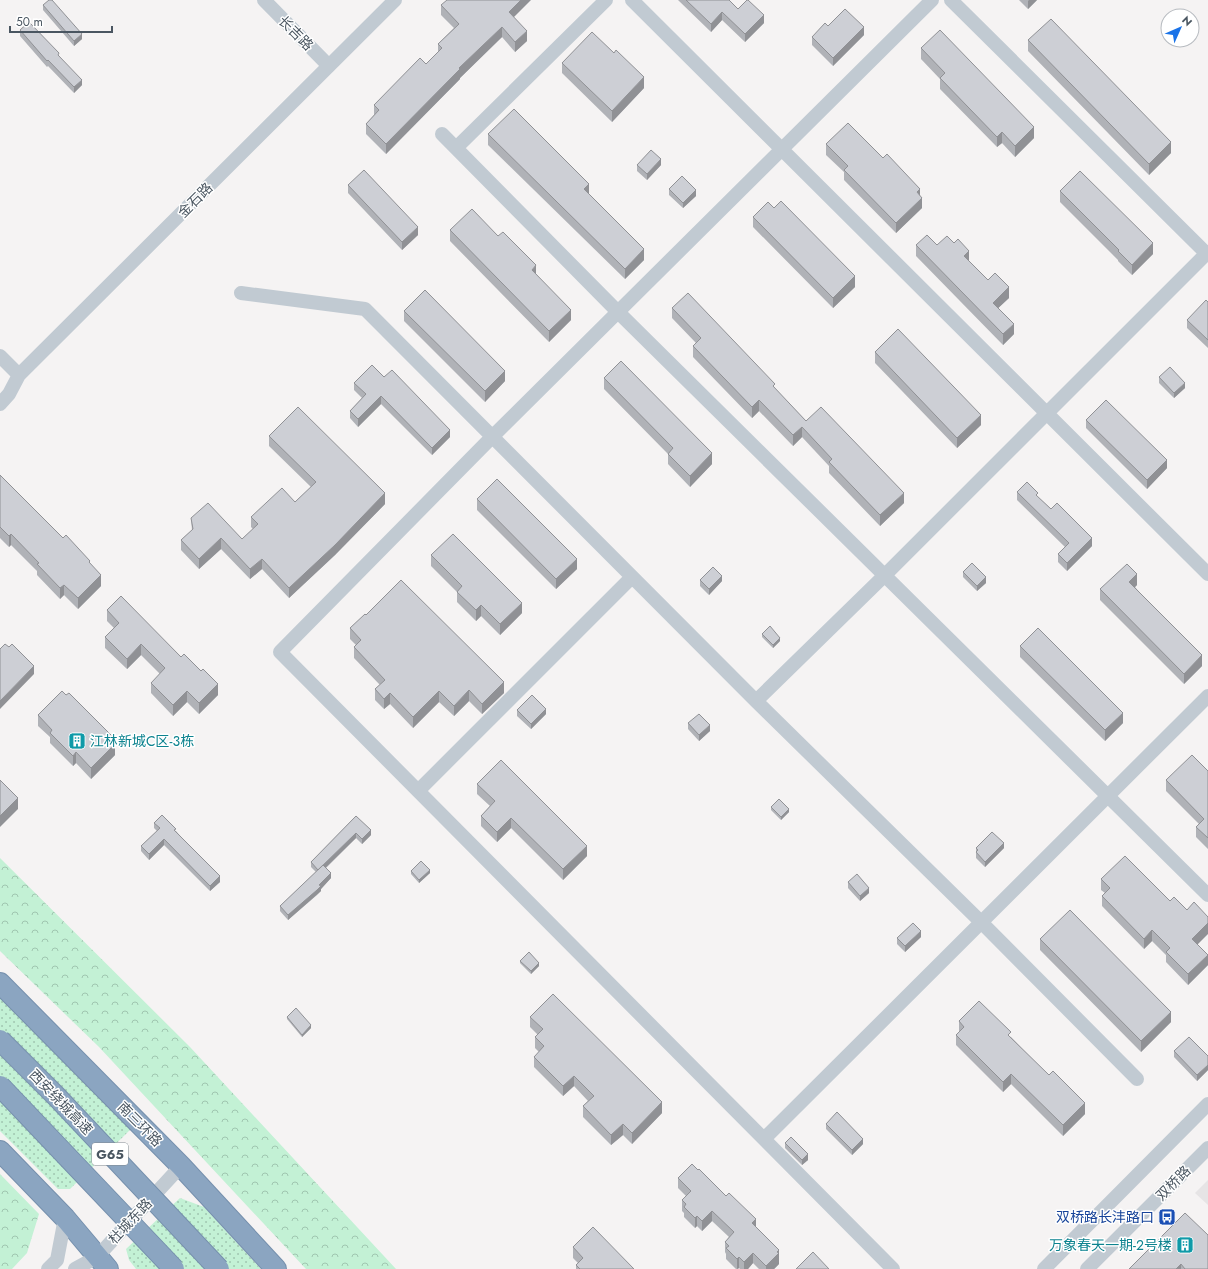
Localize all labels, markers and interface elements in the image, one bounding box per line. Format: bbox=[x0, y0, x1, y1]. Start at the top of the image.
scale bar bbox=[10, 8, 112, 34]
north arrow bbox=[1160, 8, 1200, 48]
street label: 长吉路 bbox=[274, 11, 318, 55]
text: N bbox=[1178, 12, 1196, 30]
text: 50 m bbox=[16, 13, 43, 31]
street label: 金石路 bbox=[173, 178, 217, 222]
building icon: 江林新城C区-3栋 bbox=[67, 731, 87, 751]
place label: 江林新城C区-3栋 bbox=[90, 731, 194, 751]
street label: 西安绕城高速 bbox=[25, 1065, 97, 1139]
street label: 南三环路 bbox=[113, 1097, 167, 1151]
road number: G65 bbox=[92, 1143, 128, 1165]
street label: 双桥路 bbox=[1151, 1161, 1195, 1205]
street label: 杜城东路 bbox=[104, 1194, 156, 1248]
place label: 双桥路长沣路口 bbox=[1056, 1207, 1154, 1227]
bus stop icon: 双桥路长沣路口 bbox=[1157, 1207, 1177, 1227]
place label: 万象春天一期-2号楼 bbox=[1049, 1235, 1172, 1255]
building icon: 万象春天一期-2号楼 bbox=[1175, 1235, 1195, 1255]

